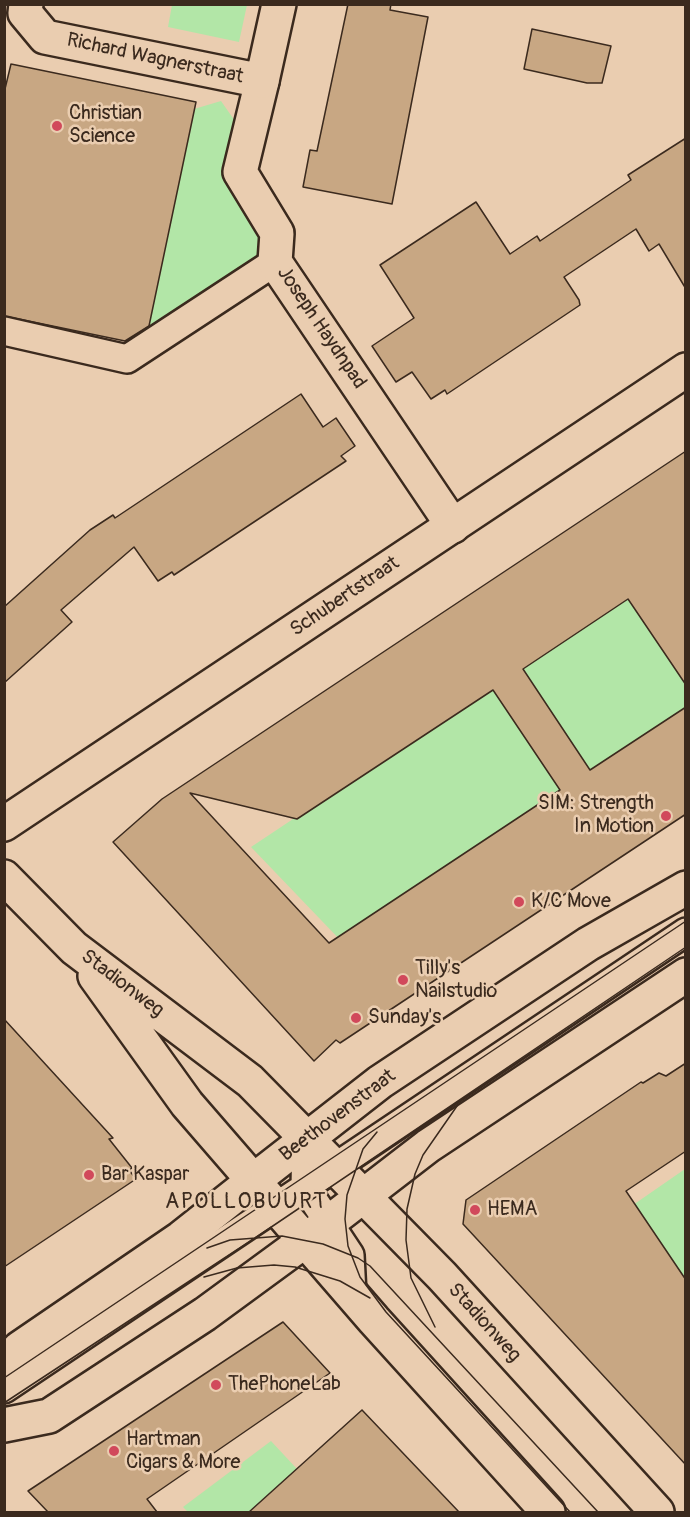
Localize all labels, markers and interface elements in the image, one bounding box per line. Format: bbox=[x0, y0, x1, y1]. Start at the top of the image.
street label: Richard Wagnerstraat bbox=[65, 29, 245, 89]
place label: Christian Science bbox=[69, 102, 142, 149]
marker: Christian Science bbox=[50, 119, 64, 133]
street label: Joseph Haydnpad bbox=[271, 262, 371, 394]
street label: Schubertstraat bbox=[286, 552, 404, 642]
place label: SIM: Strength In Motion bbox=[538, 792, 654, 839]
marker: SIM: Strength In Motion bbox=[659, 809, 673, 823]
place label: K/C Move bbox=[531, 890, 611, 914]
marker: K/C Move bbox=[512, 895, 526, 909]
street label: Stadionweg bbox=[76, 945, 168, 1023]
place label: Tilly's Nailstudio bbox=[415, 957, 497, 1004]
marker: Tilly's Nailstudio bbox=[396, 973, 410, 987]
place label: Sunday's bbox=[368, 1006, 441, 1030]
marker: Sunday's bbox=[349, 1011, 363, 1025]
street label: Beethovenstraat bbox=[275, 1065, 401, 1167]
place label: Bar Kaspar bbox=[101, 1163, 189, 1187]
marker: Bar Kaspar bbox=[82, 1168, 96, 1182]
district label: APOLLOBUURT bbox=[165, 1189, 327, 1215]
place label: HEMA bbox=[487, 1198, 537, 1222]
marker: HEMA bbox=[468, 1203, 482, 1217]
street label: Stadionweg bbox=[442, 1279, 526, 1367]
place label: ThePhoneLab bbox=[228, 1373, 341, 1397]
marker: ThePhoneLab bbox=[209, 1378, 223, 1392]
place label: Hartman Cigars & More bbox=[126, 1428, 240, 1475]
marker: Hartman Cigars & More bbox=[107, 1444, 121, 1458]

